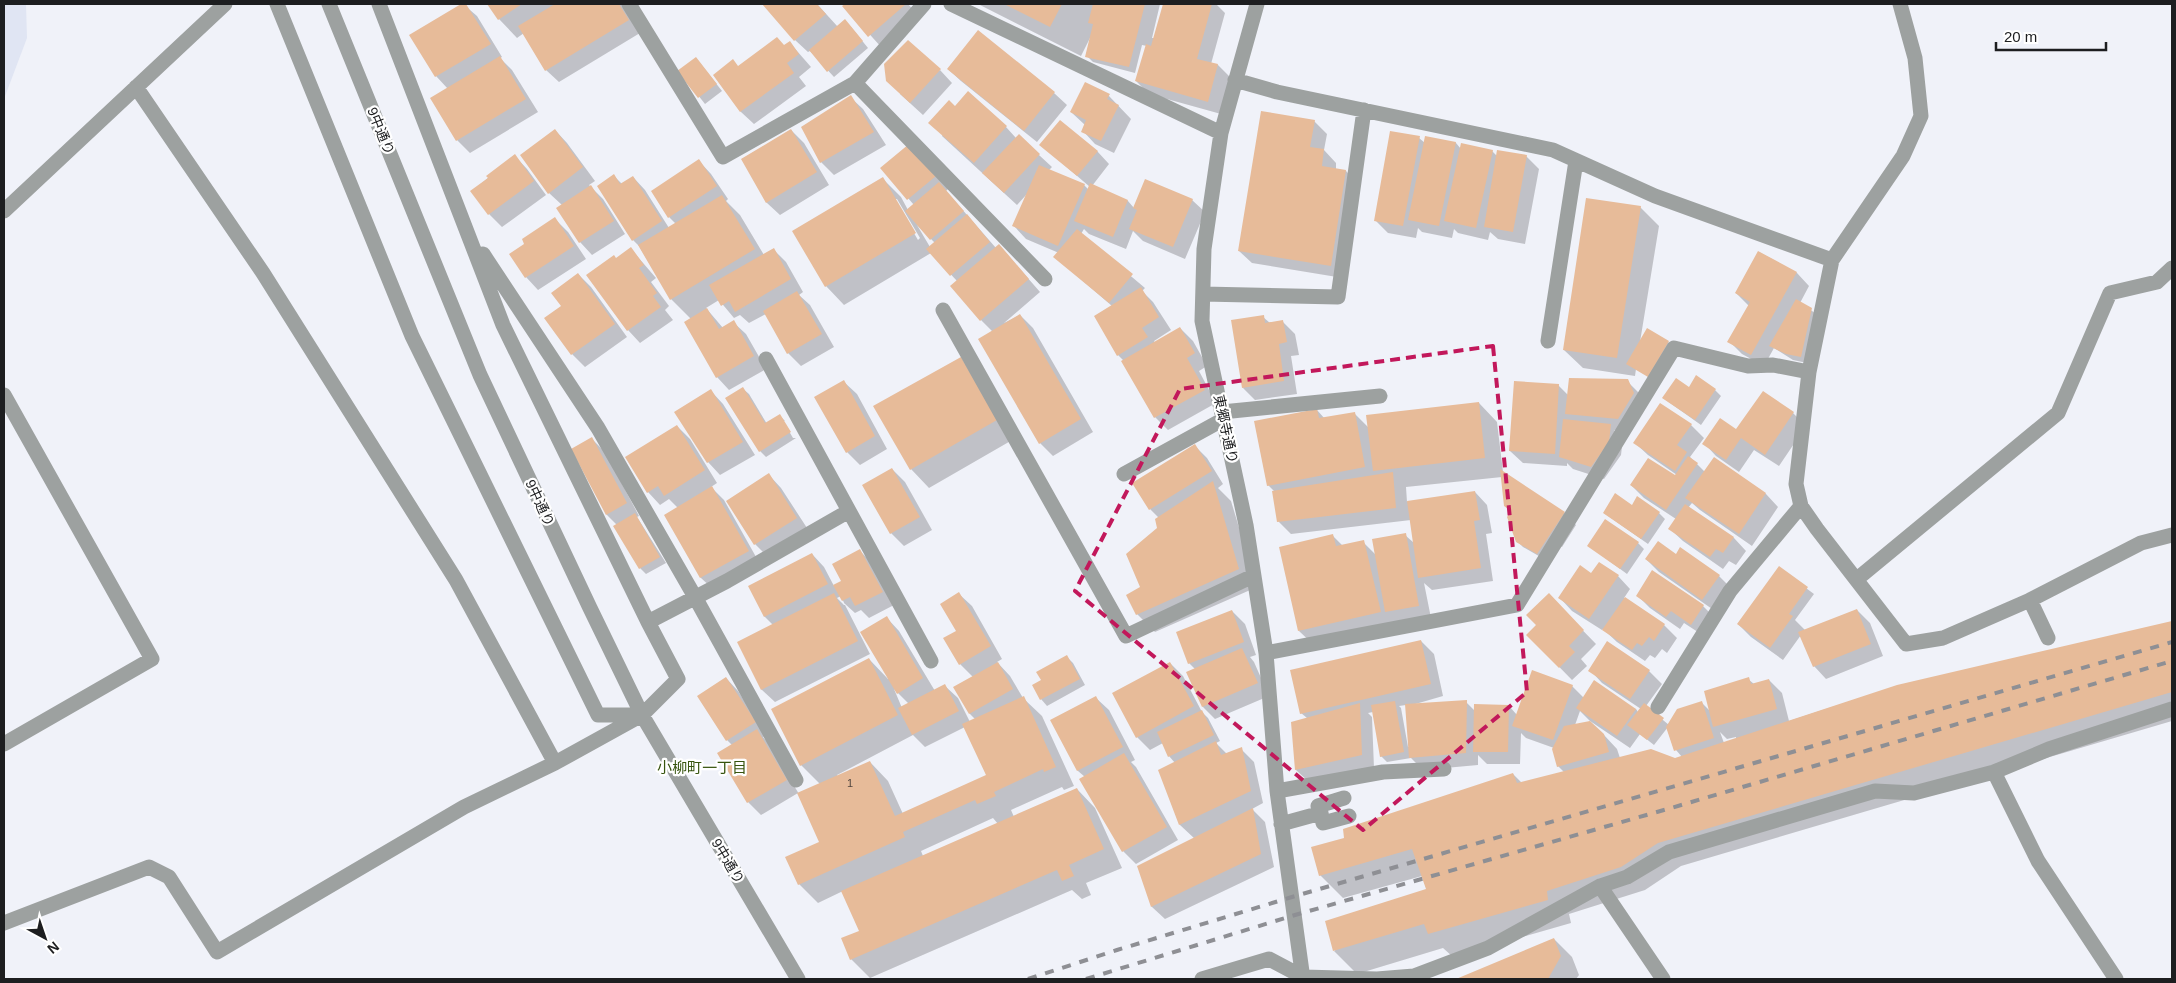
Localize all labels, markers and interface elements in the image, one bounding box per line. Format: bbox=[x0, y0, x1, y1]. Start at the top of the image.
scale bar bbox=[1996, 20, 2106, 52]
text: 20 m bbox=[2004, 28, 2037, 45]
street label: 9中通り bbox=[364, 105, 398, 157]
street label: 東郷寺通り bbox=[1211, 393, 1241, 465]
street label: 9中通り bbox=[522, 477, 558, 529]
district label: 小柳町一丁目 bbox=[657, 759, 747, 776]
house number: 1 bbox=[847, 777, 853, 789]
street label: 9中通り bbox=[708, 836, 748, 886]
north arrow bbox=[20, 913, 70, 963]
text: N bbox=[44, 939, 62, 957]

